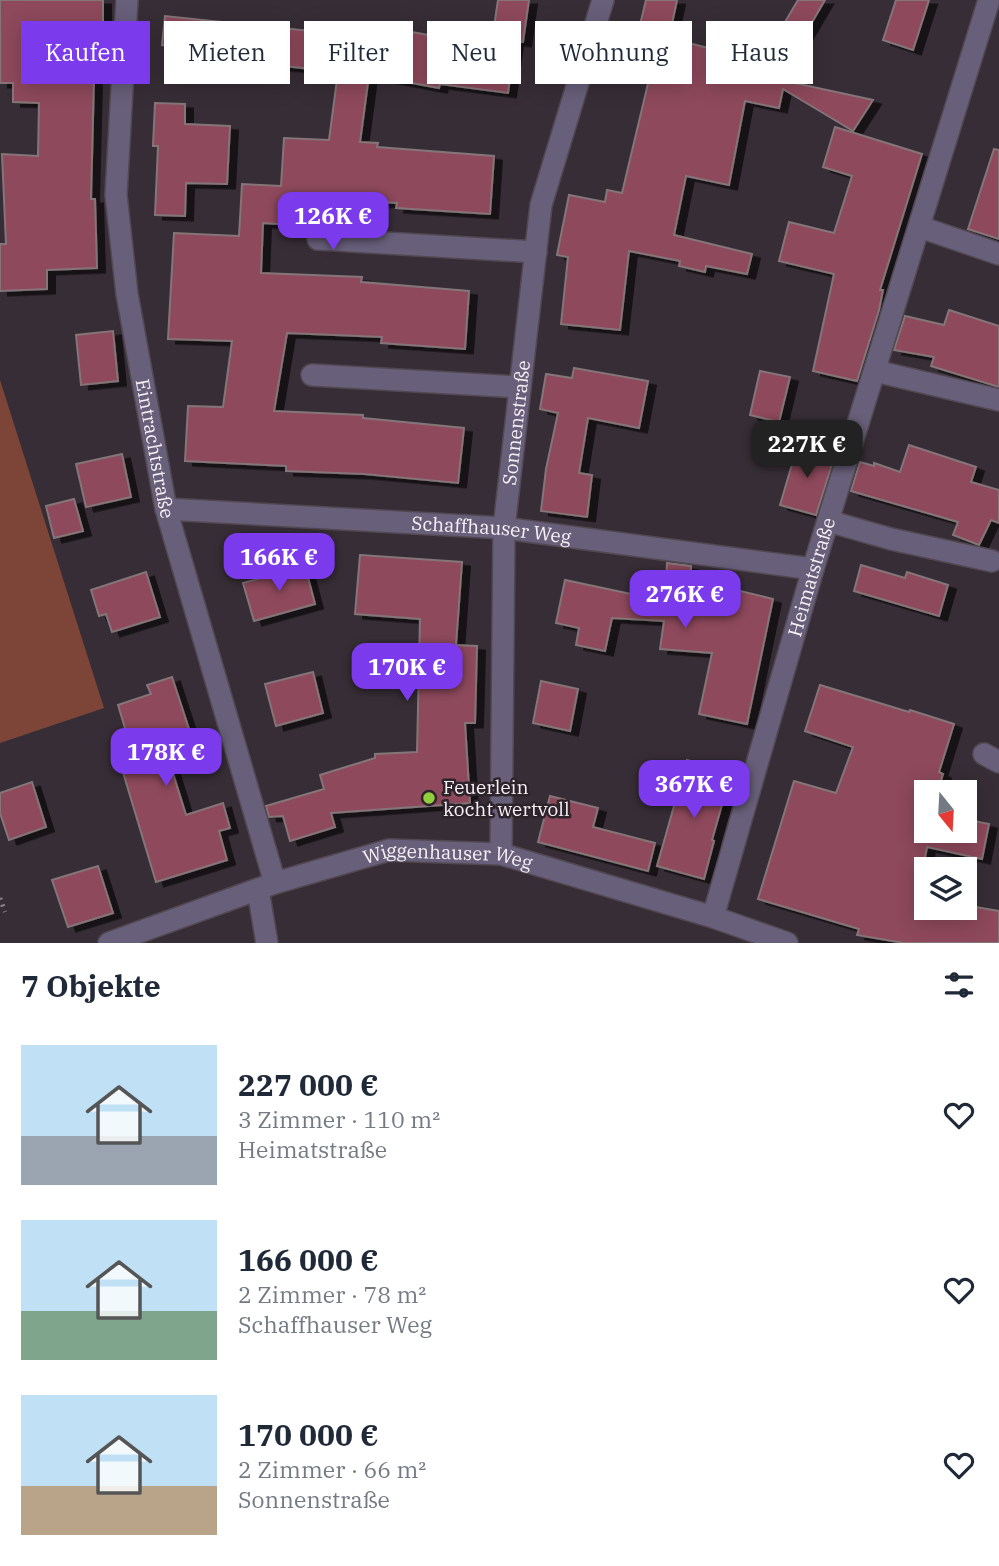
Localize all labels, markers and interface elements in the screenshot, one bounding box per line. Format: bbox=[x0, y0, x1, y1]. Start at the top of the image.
chip: Kaufen bbox=[21, 21, 150, 84]
chip: Mieten bbox=[164, 21, 290, 84]
chip: Filter bbox=[304, 21, 413, 84]
chip: Neu bbox=[427, 21, 521, 84]
chip: Wohnung bbox=[535, 21, 692, 84]
chip: Haus bbox=[706, 21, 813, 84]
pin: 126K € bbox=[276, 192, 390, 252]
text: 126K € bbox=[294, 200, 372, 230]
street label: Sonnenstraße bbox=[497, 359, 535, 486]
street label: Eintrachtstraße bbox=[131, 377, 180, 521]
pin: 227K € bbox=[750, 420, 864, 480]
text: 227K € bbox=[768, 428, 846, 458]
street label: Schaffhauser Weg bbox=[411, 511, 573, 549]
street label: Heimatstraße bbox=[782, 514, 840, 639]
pin: 166K € bbox=[222, 534, 336, 593]
text: 166K € bbox=[240, 541, 318, 571]
pin: 276K € bbox=[628, 570, 742, 630]
text: 276K € bbox=[646, 578, 724, 608]
pin: 170K € bbox=[350, 644, 464, 703]
text: 170K € bbox=[368, 651, 446, 681]
pin: 178K € bbox=[109, 728, 223, 788]
text: 178K € bbox=[127, 736, 205, 766]
pin: 367K € bbox=[637, 760, 751, 820]
text: 367K € bbox=[655, 768, 733, 798]
place label: Feuerlein kocht wertvoll bbox=[443, 775, 570, 821]
north arrow bbox=[914, 780, 976, 844]
map controls bbox=[914, 780, 977, 920]
marker: Feuerlein kocht wertvoll bbox=[421, 790, 437, 806]
street label: Wiggenhauser Weg bbox=[360, 838, 536, 875]
button: layers bbox=[914, 857, 977, 920]
text: 7 Objekte bbox=[21, 966, 161, 1005]
icon: filters bbox=[940, 966, 978, 1004]
text: 227 000 € bbox=[238, 1065, 379, 1104]
icon: home bbox=[77, 1073, 161, 1157]
icon: heart bbox=[940, 1096, 978, 1134]
text: 3 Zimmer · 110 m² bbox=[238, 1104, 440, 1134]
text: Heimatstraße bbox=[238, 1134, 387, 1164]
text: 166 000 € bbox=[238, 1240, 379, 1279]
icon: home bbox=[77, 1248, 161, 1332]
icon: heart bbox=[940, 1271, 978, 1309]
text: 2 Zimmer · 78 m² bbox=[238, 1279, 426, 1309]
text: Schaffhauser Weg bbox=[238, 1309, 432, 1339]
text: 170 000 € bbox=[238, 1415, 379, 1454]
icon: home bbox=[77, 1423, 161, 1507]
icon: heart bbox=[940, 1446, 978, 1484]
text: 2 Zimmer · 66 m² bbox=[238, 1454, 426, 1484]
text: Sonnenstraße bbox=[238, 1484, 390, 1514]

